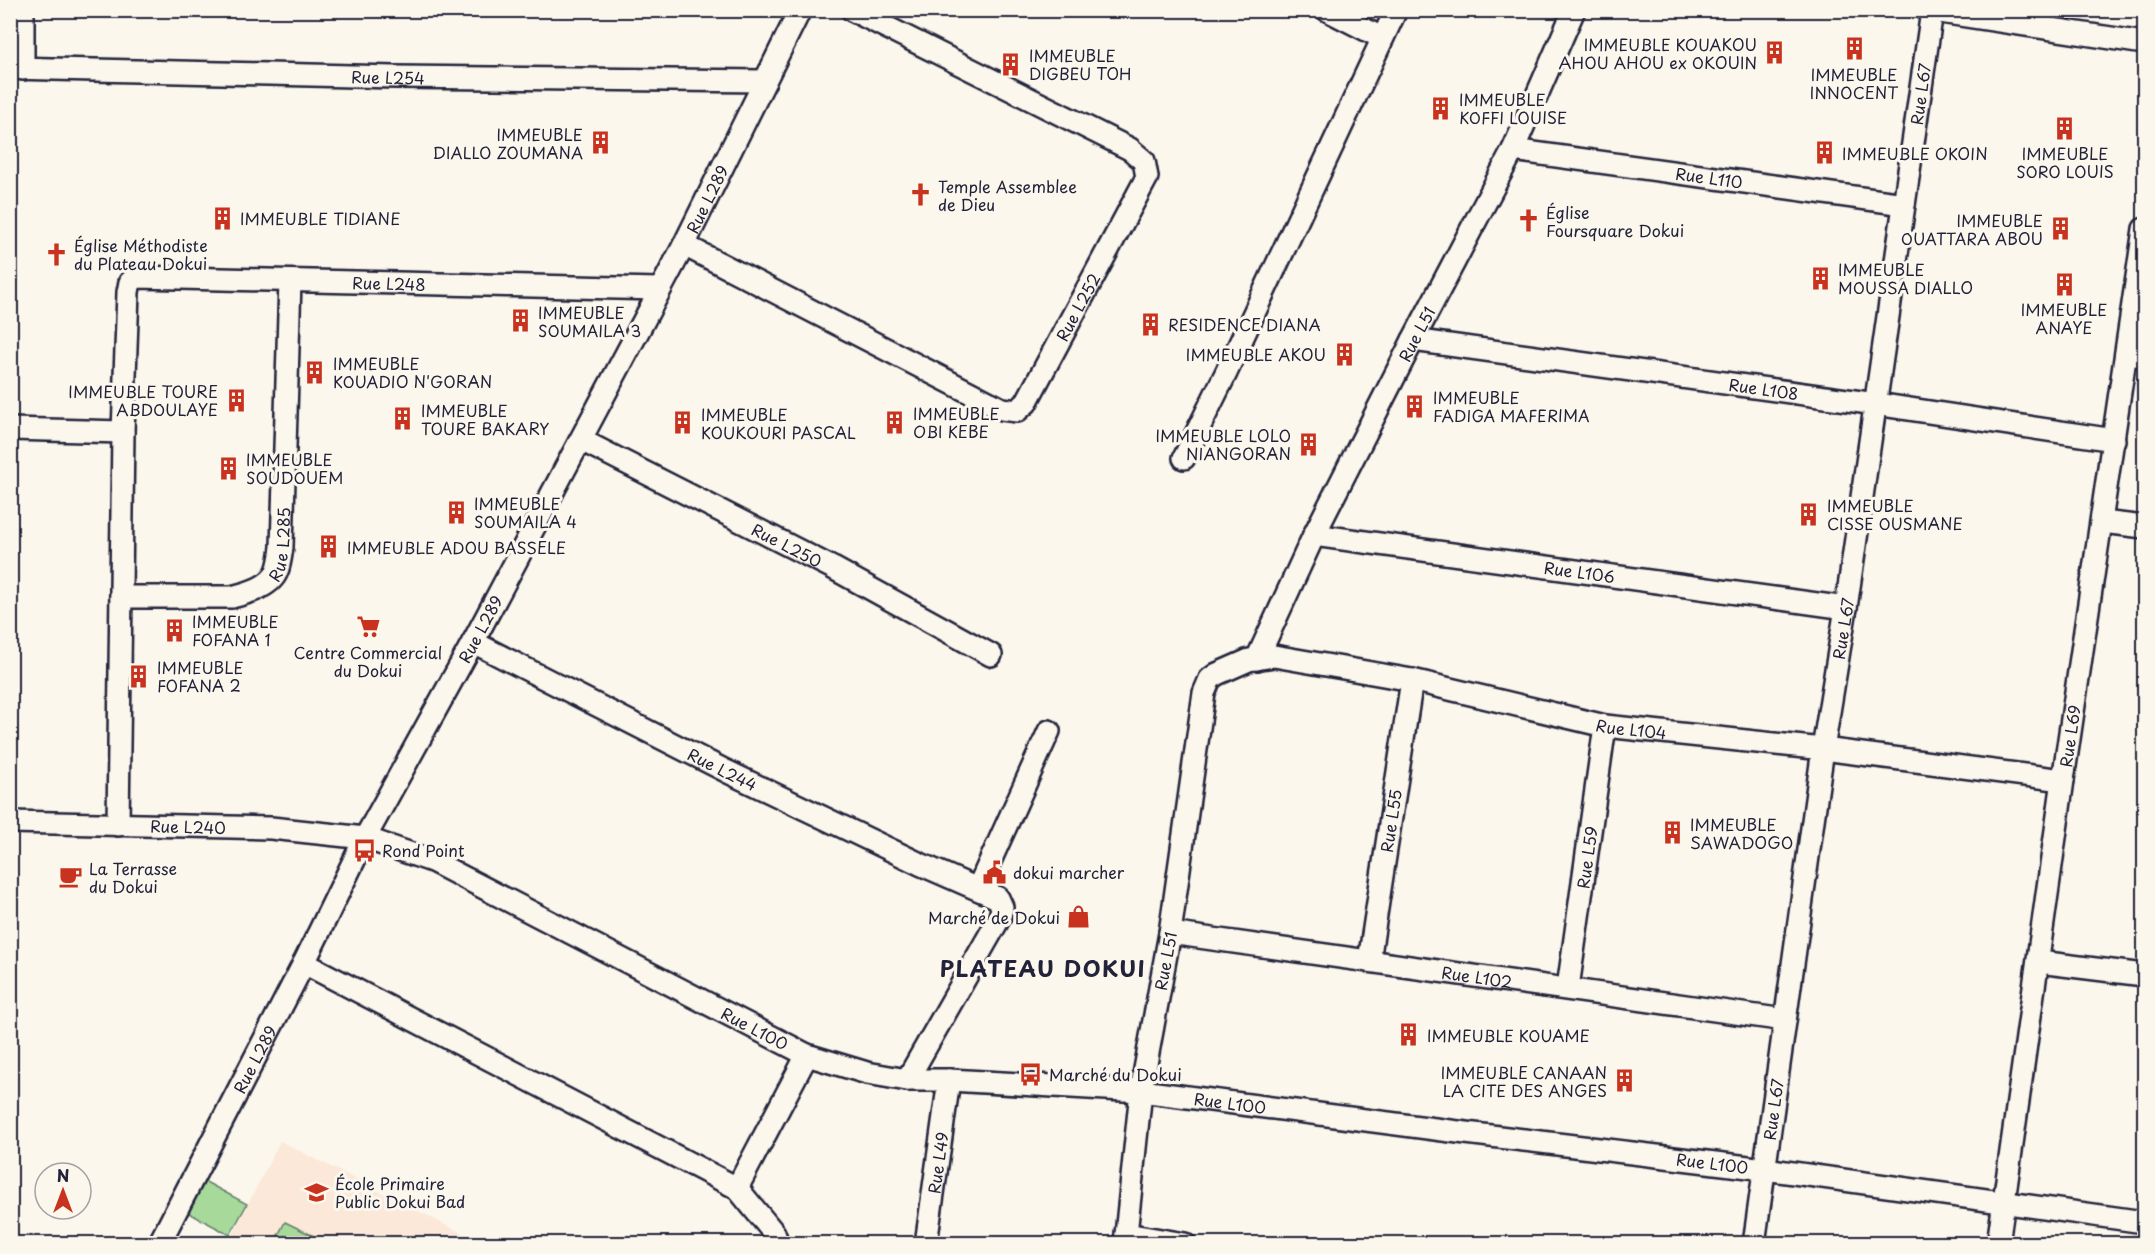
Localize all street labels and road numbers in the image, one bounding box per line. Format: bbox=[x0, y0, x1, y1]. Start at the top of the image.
street label: Rue L67 bbox=[1904, 62, 1936, 126]
street label: Rue L254 bbox=[351, 64, 425, 89]
street label: Rue L289 bbox=[680, 161, 734, 237]
street label: Rue L110 bbox=[1674, 161, 1744, 194]
street label: Rue L252 bbox=[1049, 269, 1106, 345]
street label: Rue L248 bbox=[352, 270, 426, 296]
street label: Rue L51 bbox=[1392, 302, 1441, 366]
street label: Rue L108 bbox=[1727, 372, 1800, 405]
street label: Rue L285 bbox=[262, 507, 295, 586]
street label: Rue L250 bbox=[748, 517, 826, 573]
street label: Rue L106 bbox=[1543, 555, 1617, 588]
street label: Rue L289 bbox=[452, 591, 508, 667]
street label: Rue L67 bbox=[1826, 596, 1859, 661]
street label: Rue L69 bbox=[2053, 703, 2086, 769]
street label: Rue L104 bbox=[1594, 712, 1668, 744]
street label: Rue L244 bbox=[684, 742, 761, 796]
street label: Rue L55 bbox=[1374, 787, 1407, 854]
street label: Rue L240 bbox=[150, 813, 226, 839]
street label: Rue L59 bbox=[1570, 824, 1603, 890]
street label: Rue L51 bbox=[1148, 930, 1182, 992]
street label: Rue L102 bbox=[1440, 960, 1514, 993]
street label: Rue L100 bbox=[717, 1001, 793, 1055]
street label: Rue L289 bbox=[227, 1021, 282, 1097]
street label: Rue L67 bbox=[1757, 1077, 1789, 1142]
street label: Rue L100 bbox=[1193, 1086, 1268, 1119]
street label: Rue L49 bbox=[921, 1130, 954, 1195]
street label: Rue L100 bbox=[1675, 1146, 1750, 1179]

